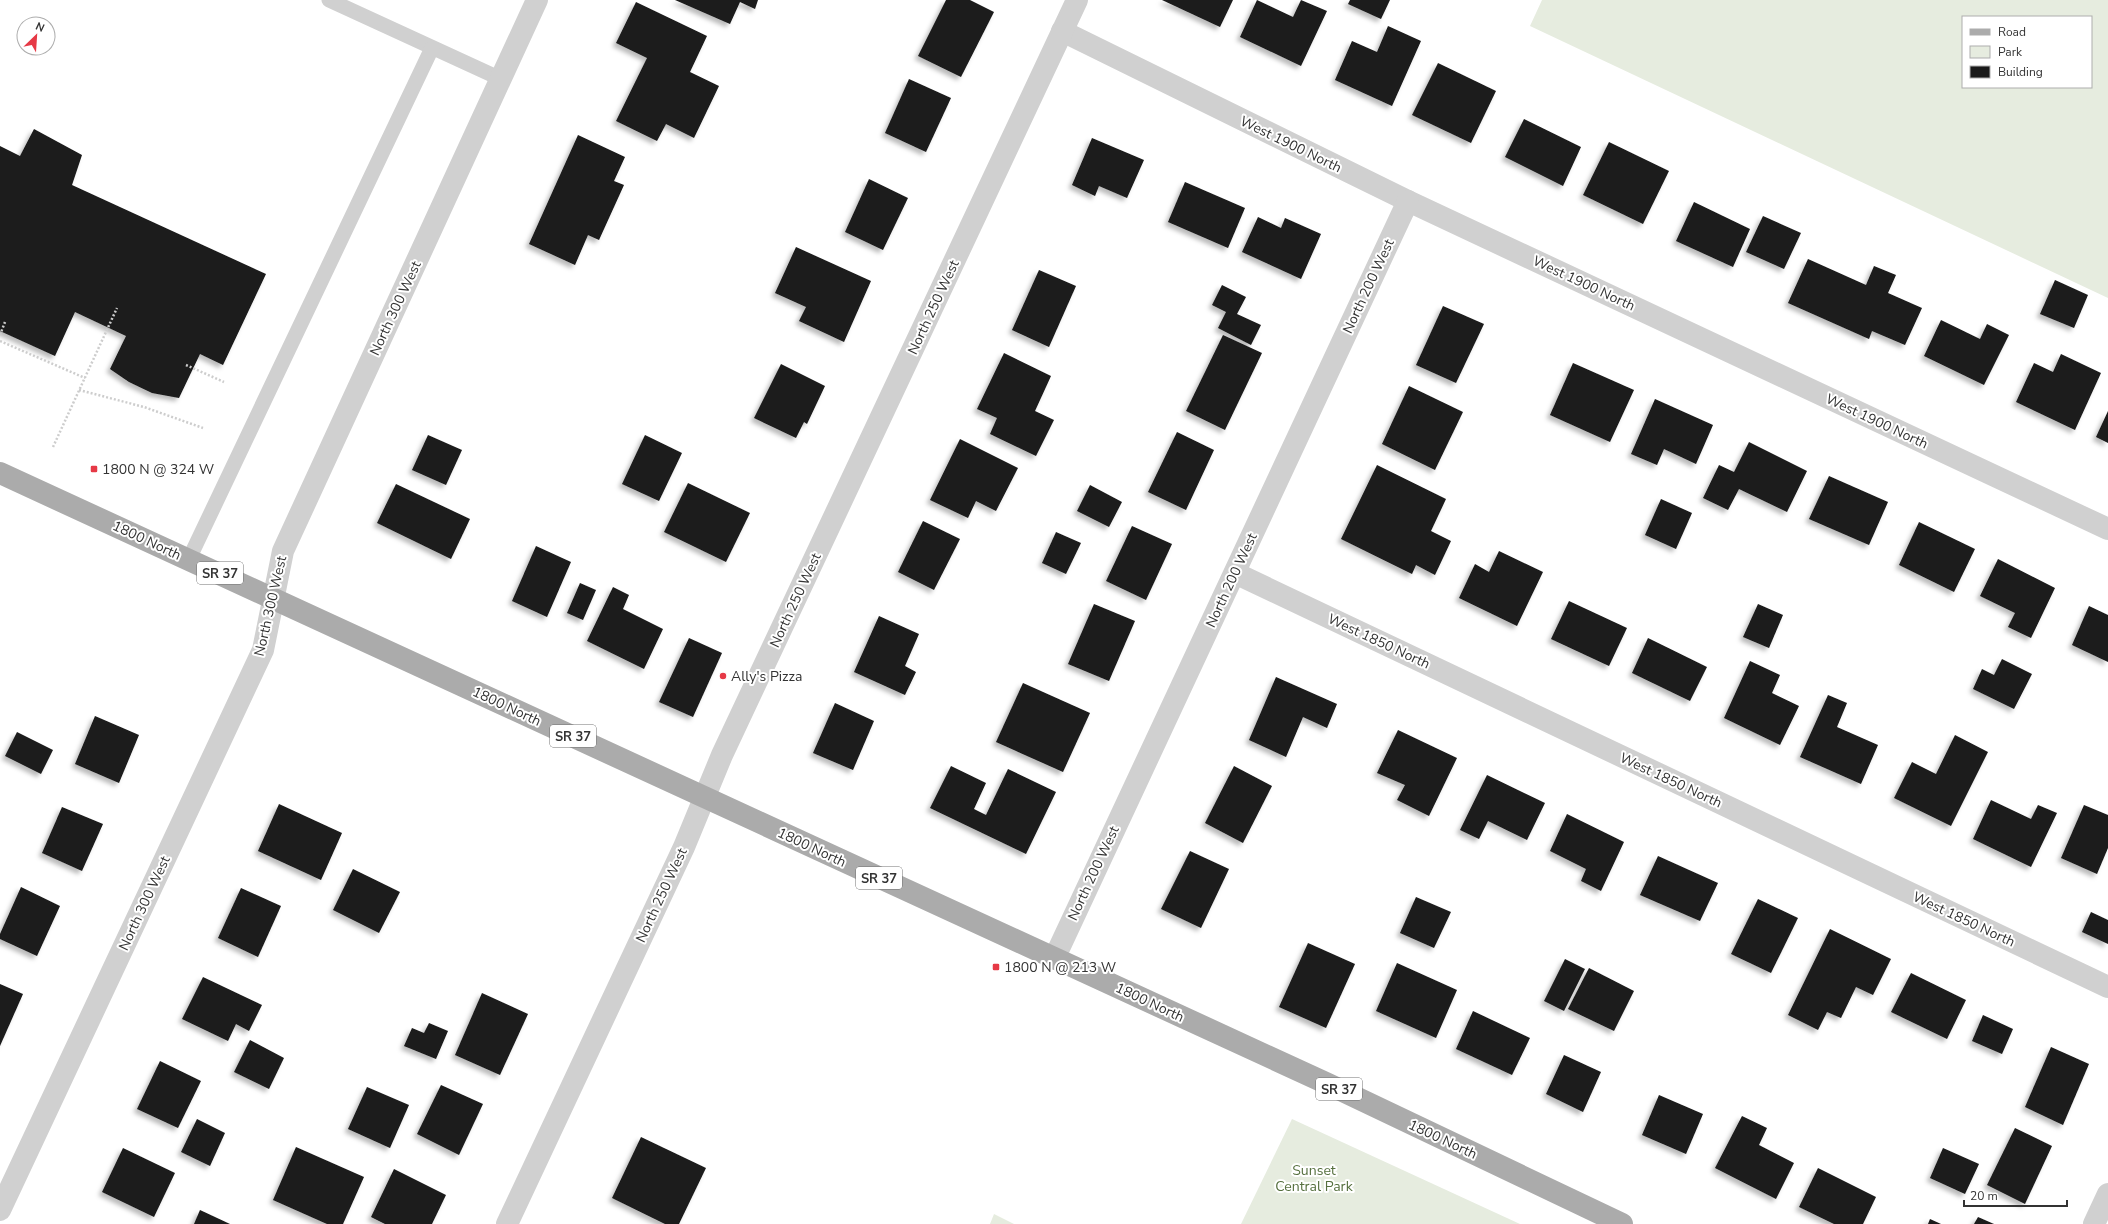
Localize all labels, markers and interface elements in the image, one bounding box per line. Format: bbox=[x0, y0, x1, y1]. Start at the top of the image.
north arrow bbox=[16, 16, 56, 56]
legend bbox=[1962, 16, 2092, 88]
text: N bbox=[33, 19, 47, 36]
text: Road bbox=[1998, 24, 2026, 40]
text: Park bbox=[1998, 44, 2023, 60]
text: Building bbox=[1998, 64, 2043, 80]
street label: West 1900 North bbox=[1237, 112, 1345, 177]
street label: North 200 West bbox=[1338, 236, 1399, 337]
street label: West 1900 North bbox=[1530, 251, 1638, 315]
street label: North 250 West bbox=[903, 257, 964, 358]
street label: North 300 West bbox=[365, 258, 426, 359]
street label: West 1900 North bbox=[1823, 389, 1931, 453]
place label: 1800 N @ 324 W bbox=[102, 460, 215, 479]
marker: 1800 N @ 324 W bbox=[89, 464, 99, 474]
street label: 1800 North bbox=[109, 516, 184, 565]
street label: North 200 West bbox=[1201, 530, 1262, 631]
street label: North 250 West bbox=[765, 550, 826, 651]
street label: North 300 West bbox=[250, 554, 291, 658]
road number: SR 37 bbox=[197, 562, 243, 584]
street label: West 1850 North bbox=[1325, 609, 1433, 673]
place label: Ally's Pizza bbox=[731, 667, 802, 686]
marker: Ally's Pizza bbox=[718, 671, 728, 681]
street label: 1800 North bbox=[469, 682, 544, 731]
road number: SR 37 bbox=[550, 725, 596, 747]
street label: West 1850 North bbox=[1617, 748, 1725, 812]
street label: 1800 North bbox=[774, 823, 849, 872]
street label: North 200 West bbox=[1063, 823, 1124, 924]
street label: North 250 West bbox=[631, 845, 692, 946]
street label: North 300 West bbox=[114, 853, 175, 954]
road number: SR 37 bbox=[856, 867, 902, 889]
street label: West 1850 North bbox=[1910, 887, 2018, 951]
place label: 1800 N @ 213 W bbox=[1004, 958, 1117, 977]
marker: 1800 N @ 213 W bbox=[991, 962, 1001, 972]
street label: 1800 North bbox=[1112, 978, 1187, 1027]
road number: SR 37 bbox=[1316, 1078, 1362, 1100]
street label: 1800 North bbox=[1405, 1115, 1480, 1164]
park label: Sunset Central Park bbox=[1275, 1161, 1354, 1196]
scale bar bbox=[1964, 1182, 2067, 1208]
text: 20 m bbox=[1970, 1188, 1998, 1204]

